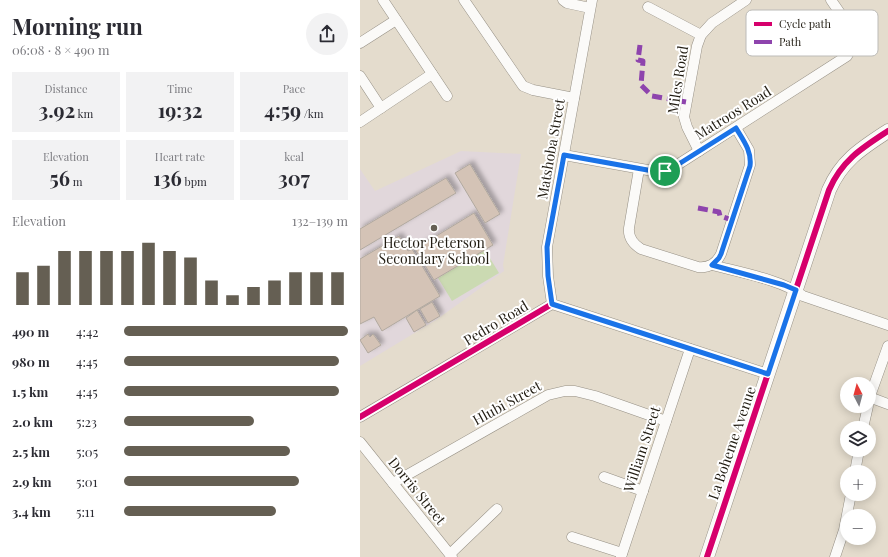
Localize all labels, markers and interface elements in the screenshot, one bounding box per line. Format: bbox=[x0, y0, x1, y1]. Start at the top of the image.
legend bbox=[746, 10, 878, 56]
text: Morning run bbox=[12, 11, 143, 41]
button: share bbox=[306, 13, 348, 55]
text: Cycle path bbox=[779, 16, 831, 31]
text: Path bbox=[779, 34, 802, 49]
text: 06:08 · 8 × 490 m bbox=[12, 41, 110, 58]
street label: Miles Road bbox=[663, 44, 692, 115]
text: Distance bbox=[45, 81, 87, 96]
text: Time bbox=[167, 81, 193, 96]
text: Pace bbox=[283, 81, 305, 96]
street label: Matroos Road bbox=[691, 81, 775, 144]
text: 3.92 bbox=[39, 96, 75, 123]
text: 19:32 bbox=[158, 96, 202, 123]
text: 4:59 bbox=[264, 96, 301, 123]
street label: Matshoba Street bbox=[532, 96, 569, 201]
text: km bbox=[75, 106, 93, 121]
text: /km bbox=[301, 106, 324, 121]
text: Elevation bbox=[43, 149, 89, 164]
text: Heart rate bbox=[155, 149, 205, 164]
text: kcal bbox=[284, 149, 304, 164]
pin bbox=[648, 154, 682, 188]
icon: arrive bbox=[654, 160, 676, 182]
text: 56 bbox=[50, 164, 70, 191]
text: 136 bbox=[153, 164, 182, 191]
text: 307 bbox=[278, 164, 310, 191]
text: m bbox=[70, 174, 82, 189]
text: bpm bbox=[182, 174, 207, 189]
text: Elevation bbox=[12, 212, 66, 229]
text: 132–139 m bbox=[292, 212, 348, 229]
marker: Hector Peterson Secondary School bbox=[429, 223, 439, 233]
place label: Hector Peterson Secondary School bbox=[379, 233, 489, 268]
street label: Pedro Road bbox=[460, 296, 532, 349]
text: 490 m bbox=[12, 323, 49, 340]
text: 4:42 bbox=[76, 323, 99, 340]
text: 980 m bbox=[12, 353, 50, 370]
text: 4:45 bbox=[76, 353, 98, 370]
street label: Hlubi Street bbox=[469, 375, 545, 429]
north arrow bbox=[840, 377, 876, 413]
map controls bbox=[840, 377, 876, 545]
text: 1.5 km bbox=[12, 383, 48, 400]
text: 4:45 bbox=[76, 383, 98, 400]
street label: La Boheme Avenue bbox=[703, 384, 760, 502]
street label: William Street bbox=[618, 403, 665, 495]
text: 2.0 km bbox=[12, 413, 53, 430]
text: 5:23 bbox=[76, 413, 97, 430]
button: layers bbox=[840, 421, 876, 457]
text: 2.5 km bbox=[12, 443, 50, 460]
text: 5:05 bbox=[76, 443, 98, 460]
street label: Dorris Street bbox=[384, 453, 451, 529]
button: + bbox=[840, 465, 876, 501]
text: 2.9 km bbox=[12, 473, 52, 490]
text: 5:01 bbox=[76, 473, 97, 490]
text: 3.4 km bbox=[12, 503, 51, 520]
text: 5:11 bbox=[76, 503, 94, 520]
button: − bbox=[840, 509, 876, 545]

